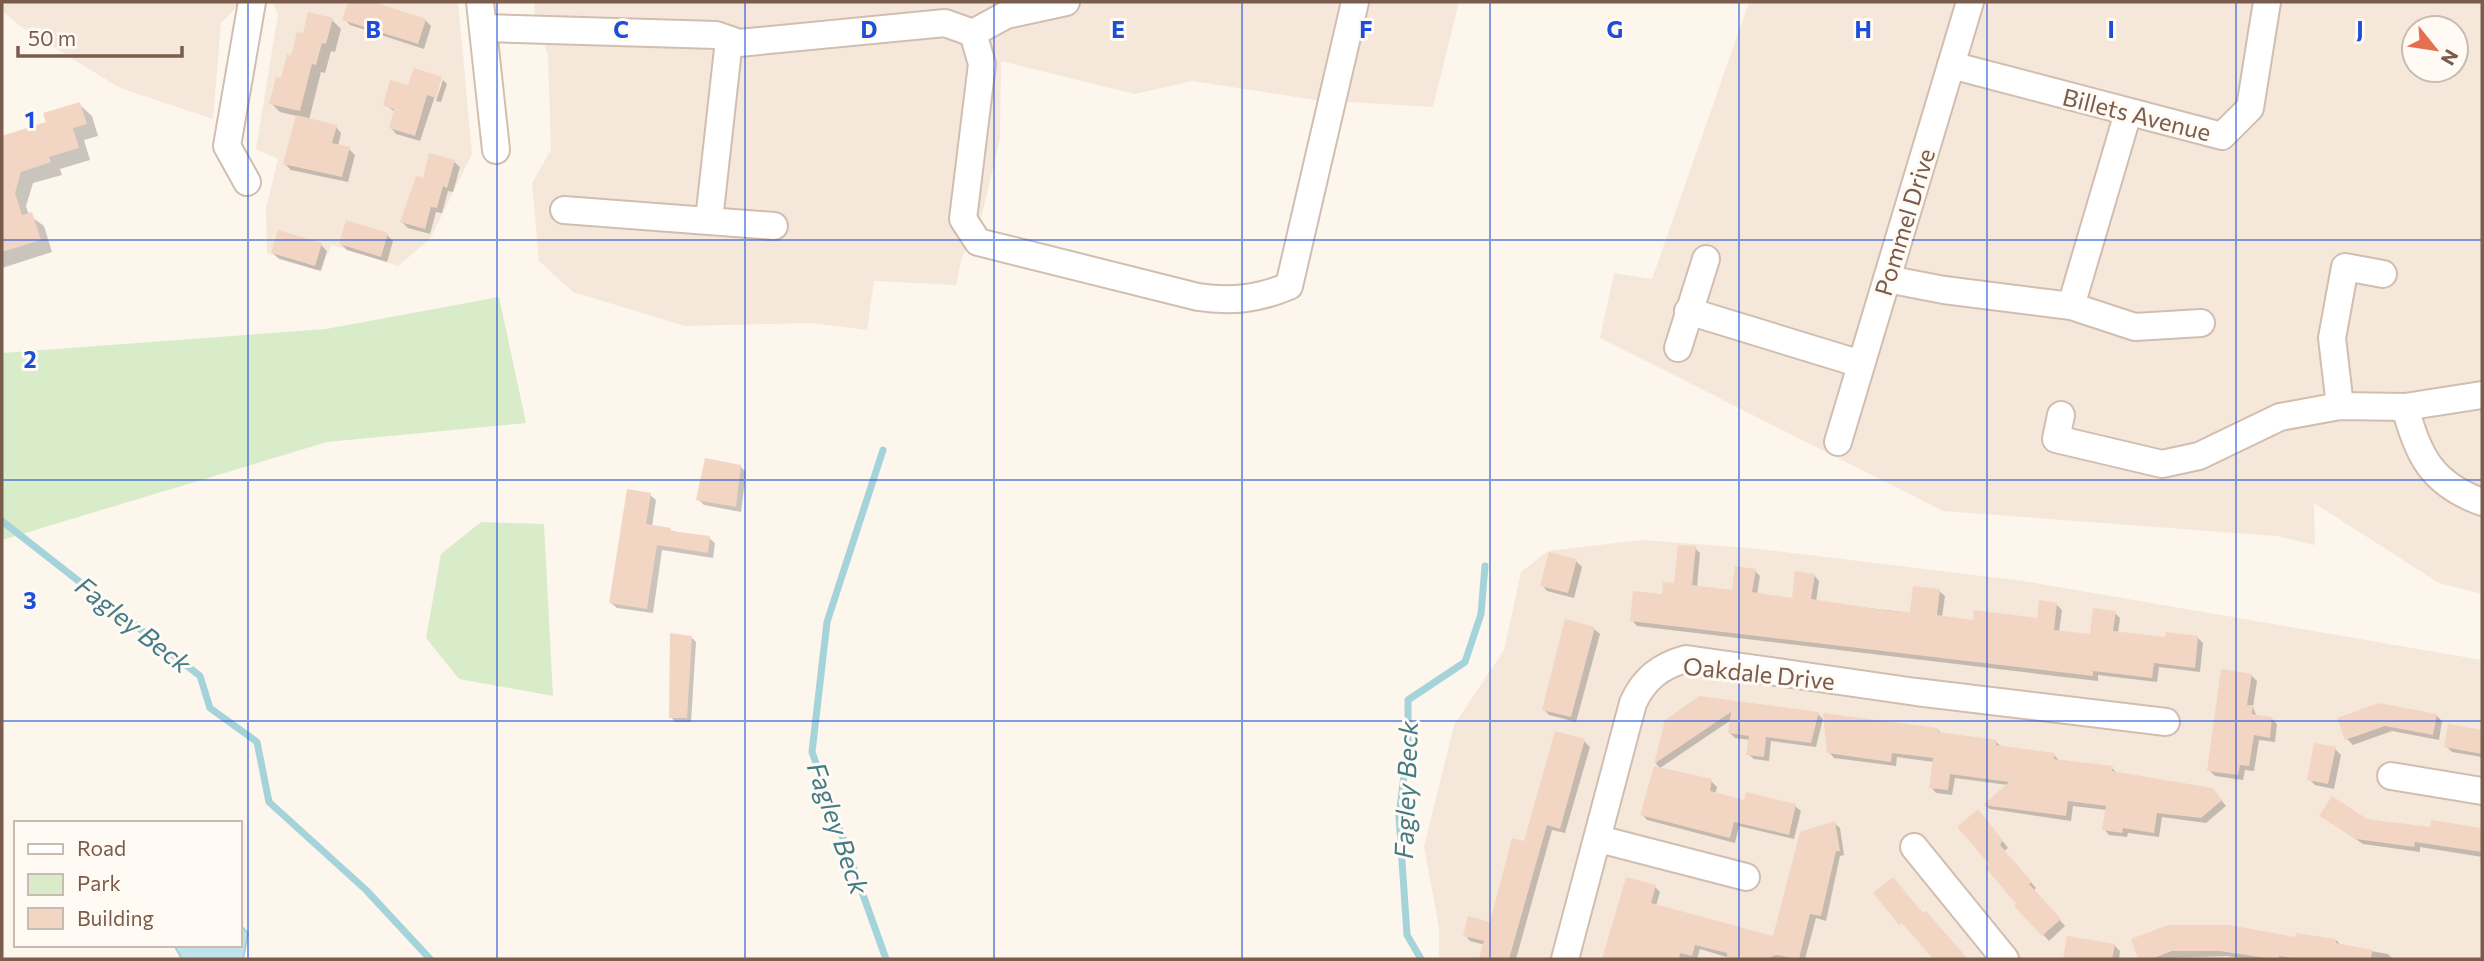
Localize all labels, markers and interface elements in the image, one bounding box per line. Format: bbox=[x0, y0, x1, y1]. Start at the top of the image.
scale bar bbox=[18, 14, 182, 58]
north arrow bbox=[2400, 14, 2470, 84]
text: B bbox=[365, 15, 381, 43]
text: C bbox=[613, 15, 629, 43]
text: D bbox=[861, 15, 878, 43]
text: E bbox=[1111, 15, 1125, 43]
text: F bbox=[1359, 15, 1373, 43]
text: G bbox=[1607, 15, 1623, 43]
text: H bbox=[1854, 15, 1872, 43]
text: I bbox=[2107, 15, 2115, 43]
text: J bbox=[2356, 15, 2364, 43]
text: 50 m bbox=[28, 25, 76, 50]
text: N bbox=[2437, 46, 2464, 70]
street label: Billets Avenue bbox=[2060, 82, 2214, 146]
text: 1 bbox=[25, 105, 35, 133]
street label: Pommel Drive bbox=[1868, 145, 1940, 299]
text: 2 bbox=[23, 345, 37, 373]
water label: Fagley Beck bbox=[70, 569, 199, 679]
text: 3 bbox=[23, 586, 37, 614]
street label: Oakdale Drive bbox=[1682, 651, 1836, 695]
water label: Fagley Beck bbox=[1387, 720, 1423, 859]
water label: Fagley Beck bbox=[802, 758, 876, 899]
legend bbox=[14, 821, 242, 947]
text: Road bbox=[77, 835, 126, 860]
text: Park bbox=[77, 870, 121, 895]
text: Building bbox=[77, 905, 154, 930]

